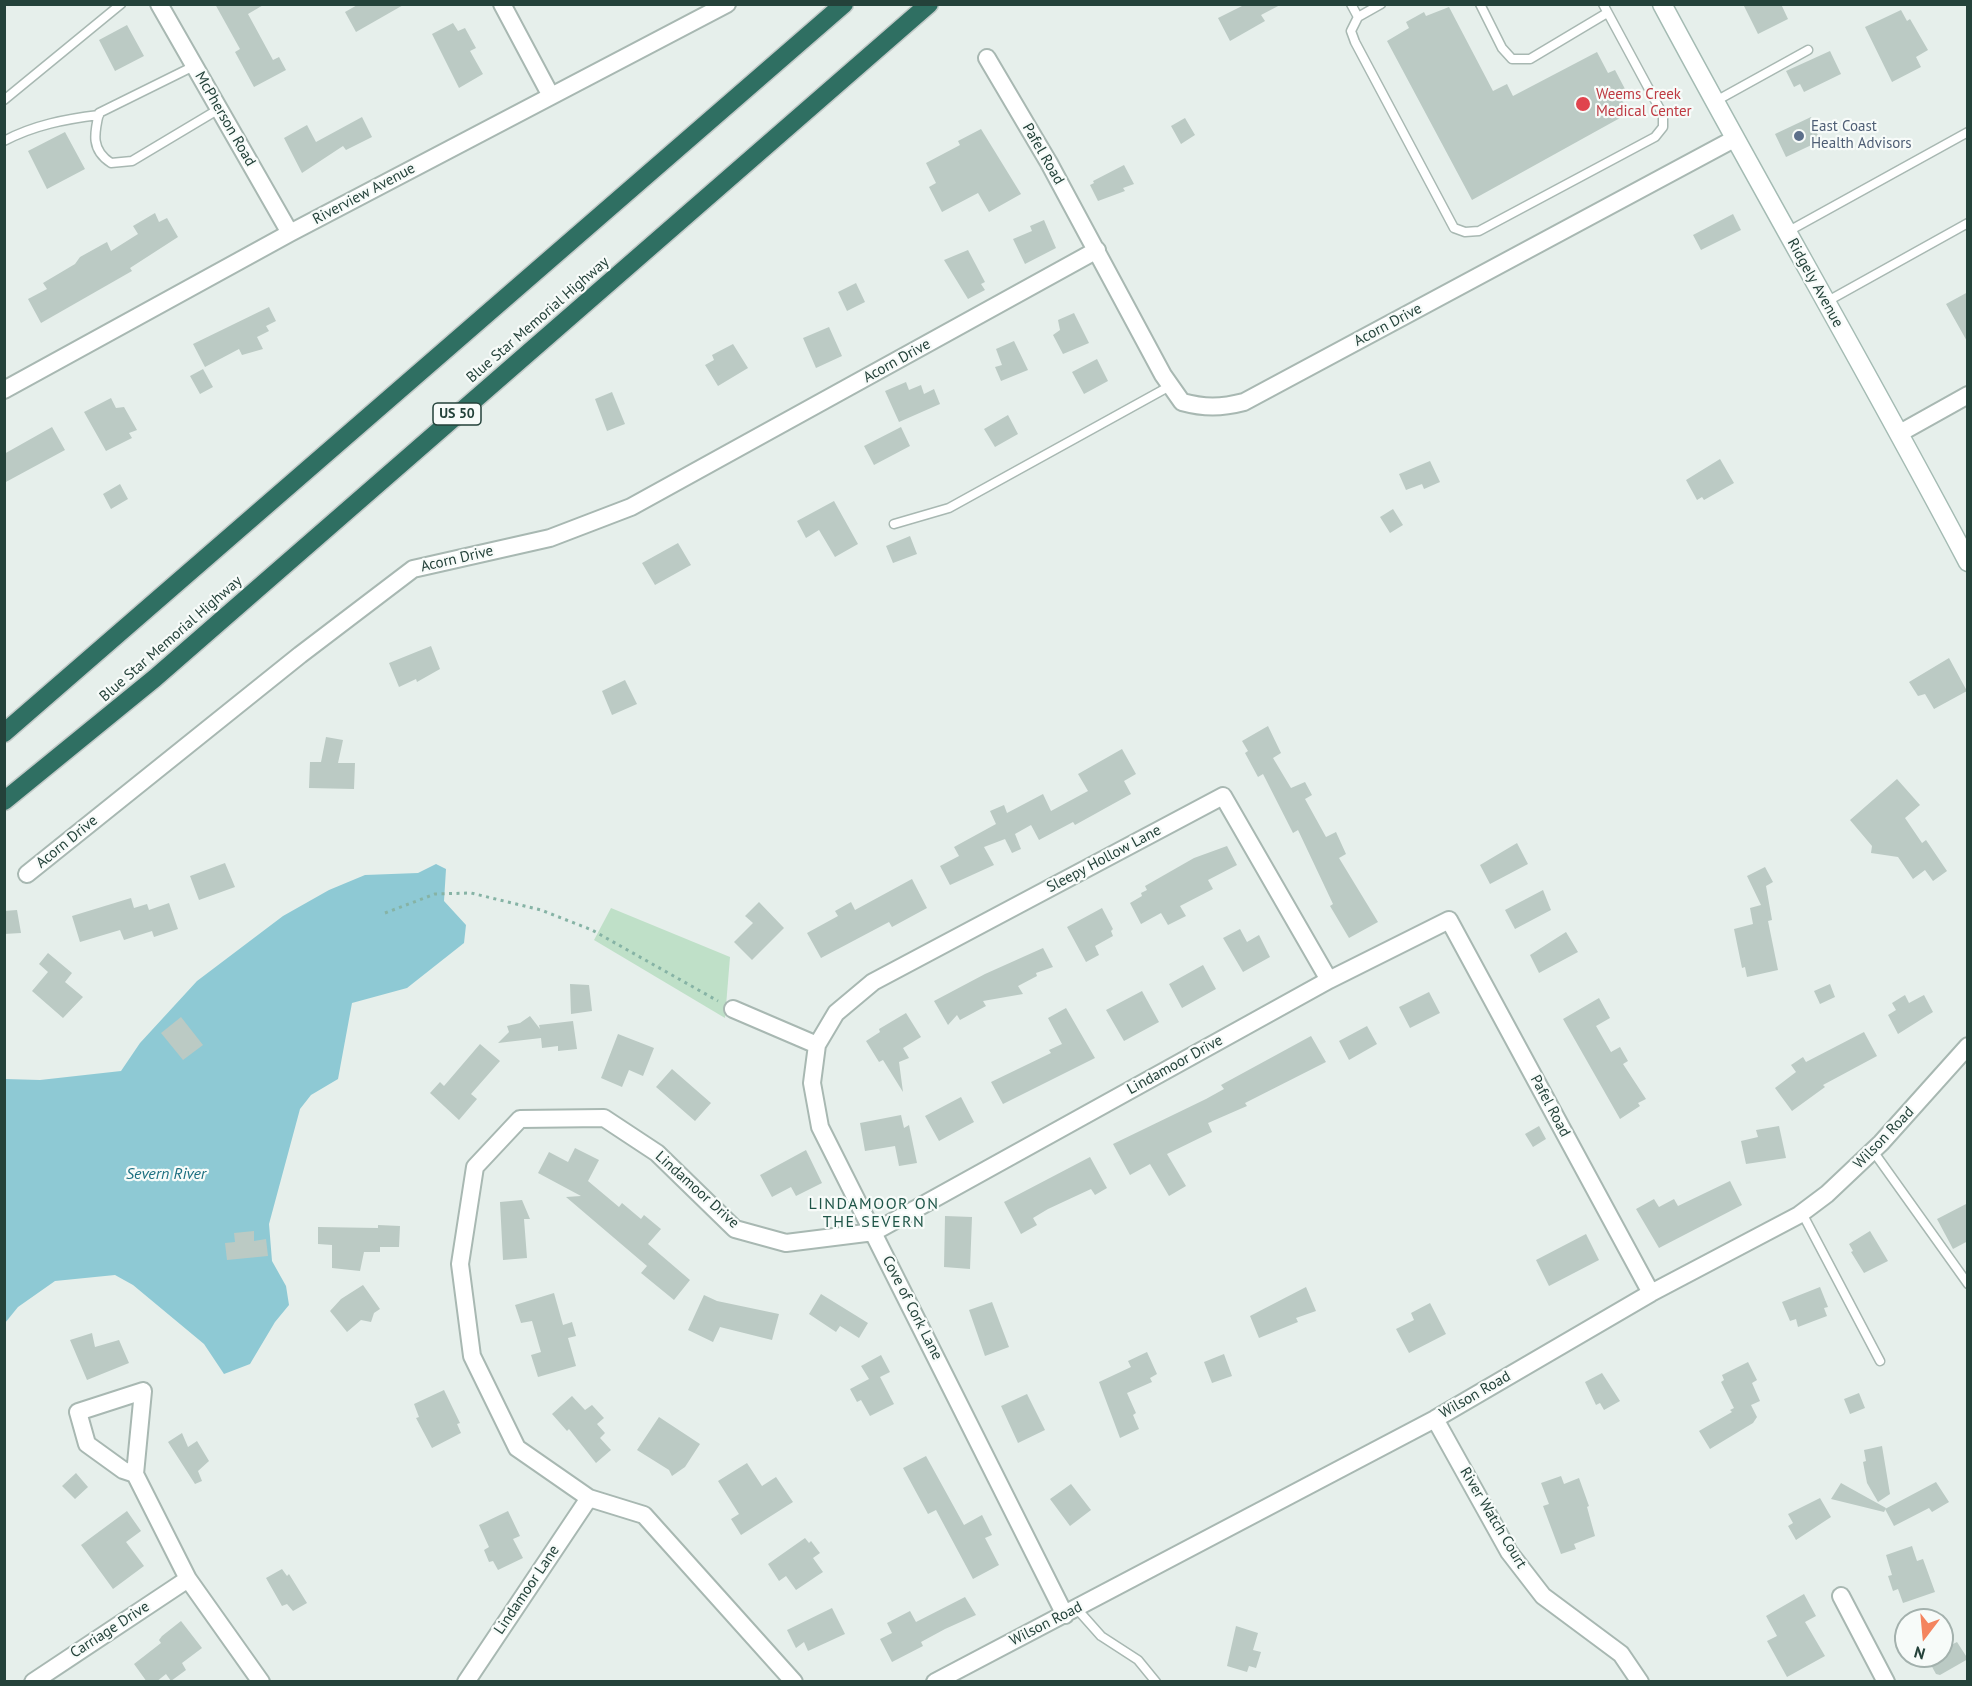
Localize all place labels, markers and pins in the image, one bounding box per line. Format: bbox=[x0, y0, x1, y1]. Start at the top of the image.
place label: Weems Creek Medical Center bbox=[1596, 86, 1692, 121]
marker: Weems Creek Medical Center bbox=[1574, 95, 1592, 113]
place label: East Coast Health Advisors bbox=[1811, 118, 1912, 153]
marker: East Coast Health Advisors bbox=[1792, 129, 1806, 143]

